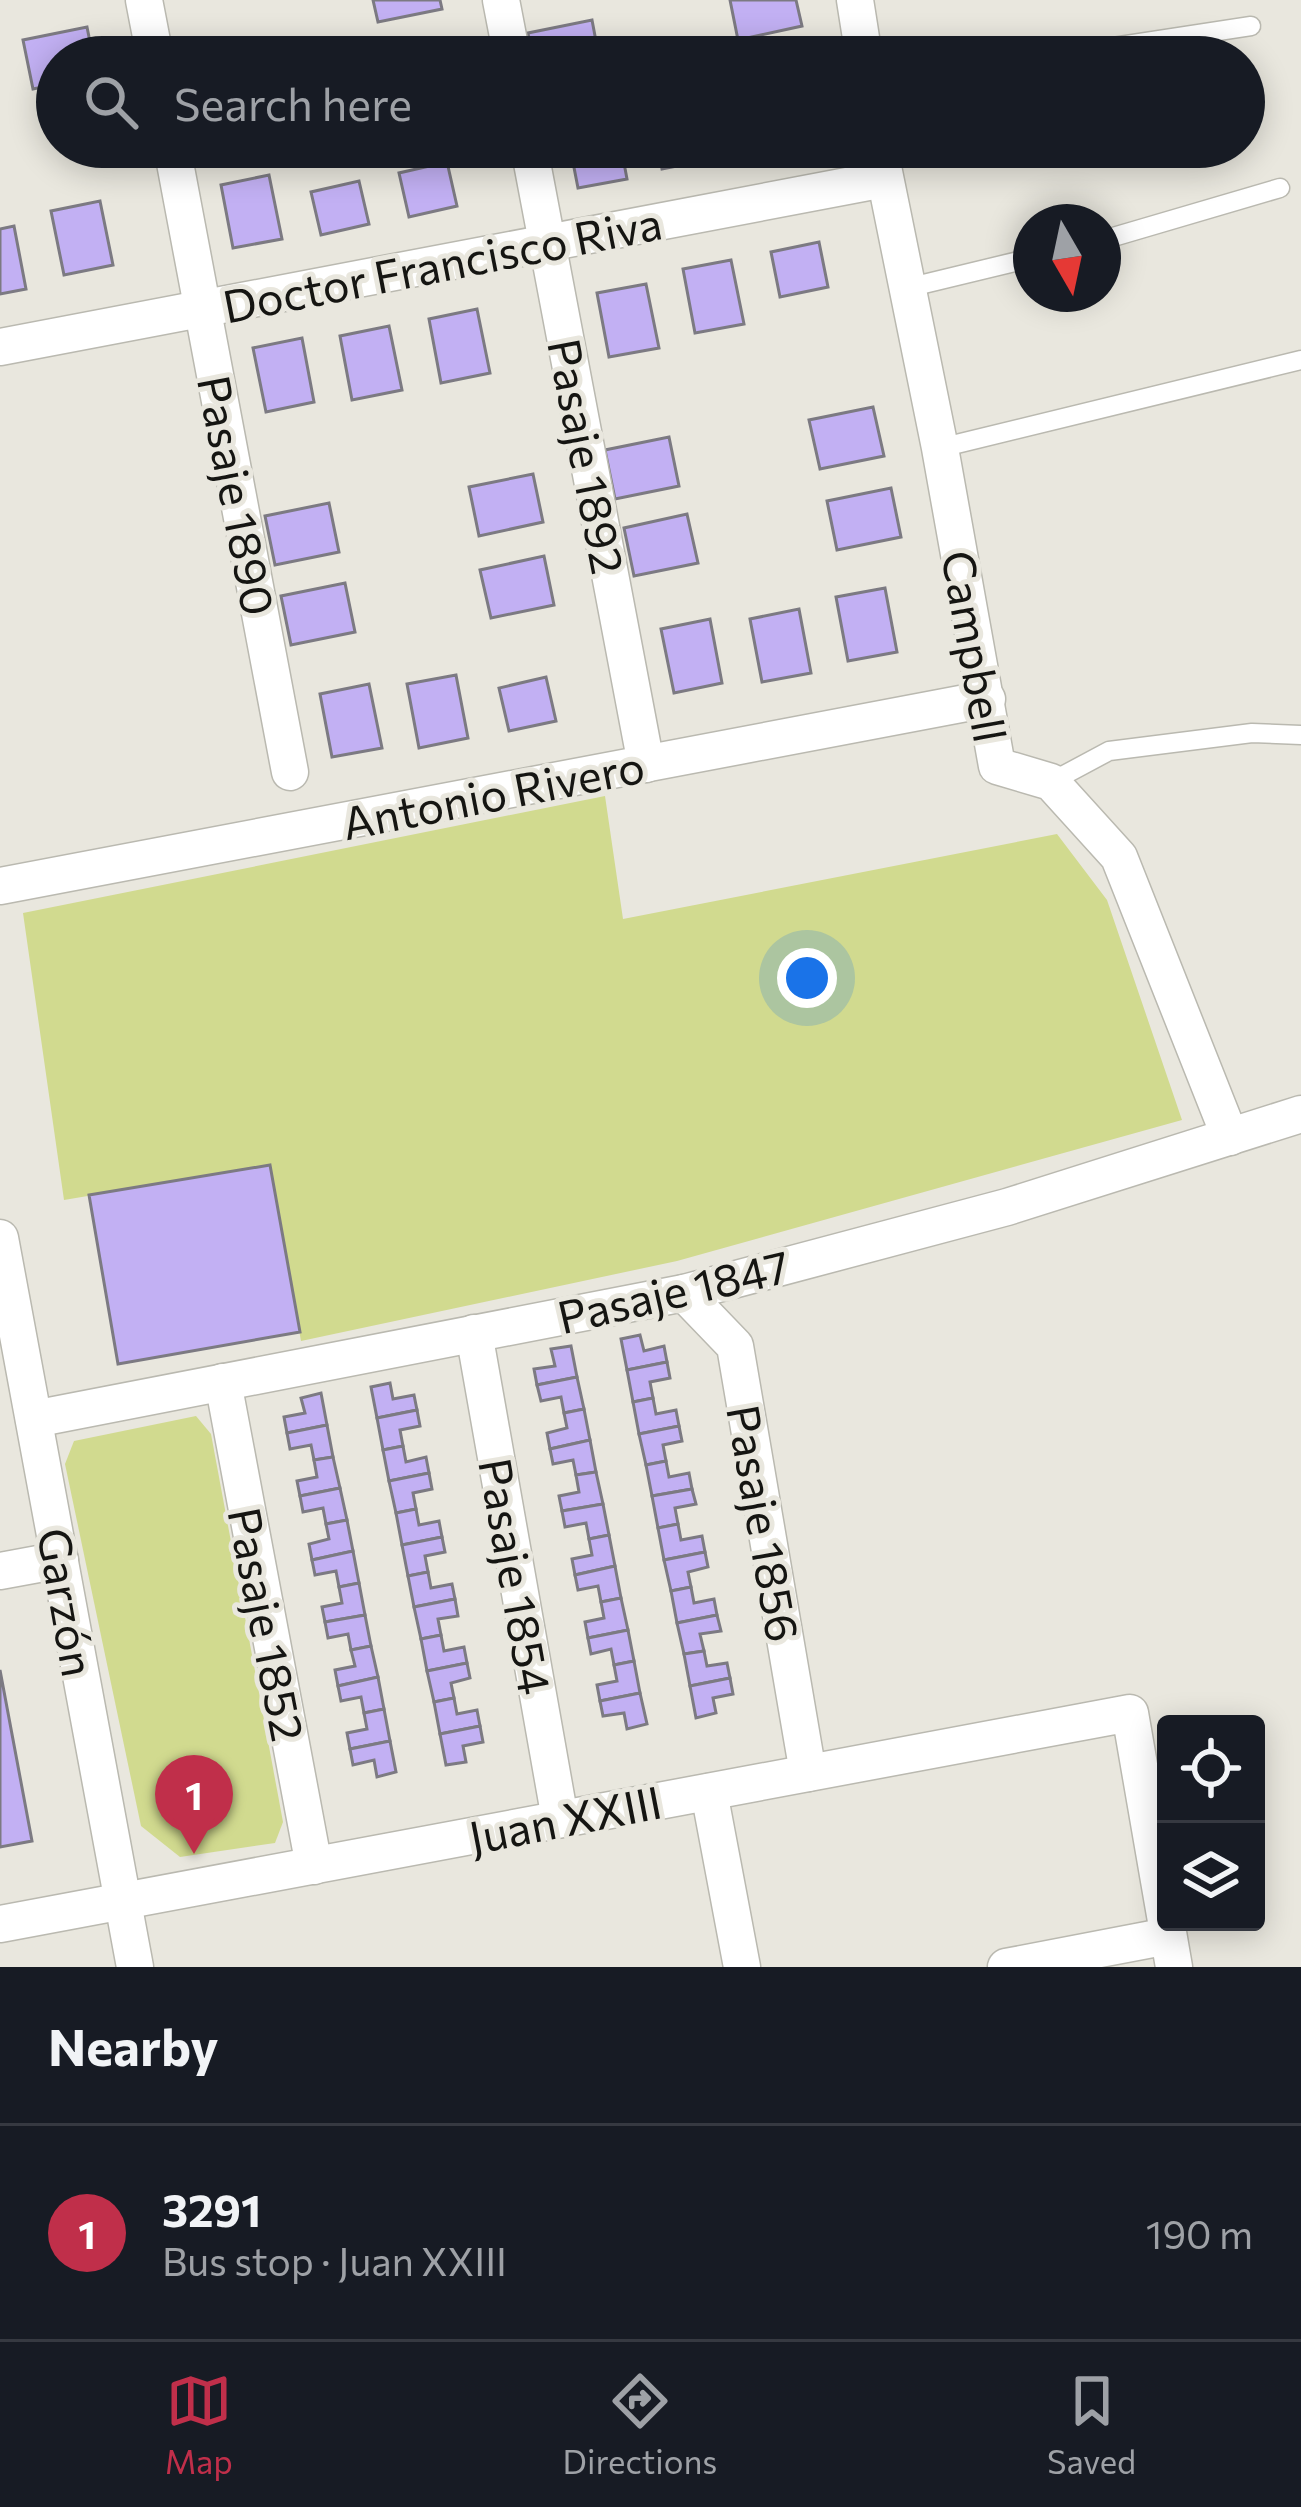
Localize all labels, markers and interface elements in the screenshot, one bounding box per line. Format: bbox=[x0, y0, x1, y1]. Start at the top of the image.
search box bbox=[36, 36, 1265, 168]
icon: search bbox=[78, 69, 144, 135]
text: Search here bbox=[174, 75, 412, 130]
street label: Doctor Francisco Riva bbox=[218, 193, 666, 333]
north arrow bbox=[1013, 204, 1121, 312]
street label: Pasaje 1892 bbox=[538, 334, 638, 578]
street label: Pasaje 1890 bbox=[188, 371, 288, 619]
street label: Campbell bbox=[932, 546, 1020, 746]
street label: Antonio Rivero bbox=[337, 737, 649, 849]
your location bbox=[777, 948, 837, 1008]
street label: Pasaje 1847 bbox=[552, 1237, 794, 1343]
street label: Pasaje 1856 bbox=[717, 1400, 813, 1646]
street label: Pasaje 1854 bbox=[469, 1454, 565, 1698]
street label: Pasaje 1852 bbox=[218, 1502, 318, 1746]
street label: Garzón bbox=[28, 1524, 108, 1680]
map controls bbox=[1157, 1715, 1265, 1931]
button: locate bbox=[1157, 1715, 1265, 1823]
pin: 1 bbox=[155, 1755, 233, 1854]
street label: Juan XXIII bbox=[464, 1772, 666, 1864]
button: layers bbox=[1157, 1823, 1265, 1931]
text: Nearby bbox=[48, 2014, 218, 2077]
text: 3291 bbox=[162, 2181, 261, 2236]
text: 1 bbox=[78, 2209, 96, 2257]
text: 190 m bbox=[1146, 2209, 1253, 2257]
text: Bus stop · Juan XXIII bbox=[162, 2236, 507, 2284]
tab: Map bbox=[165, 2368, 233, 2481]
tab: Directions bbox=[563, 2368, 717, 2481]
tab: Saved bbox=[1047, 2368, 1136, 2481]

